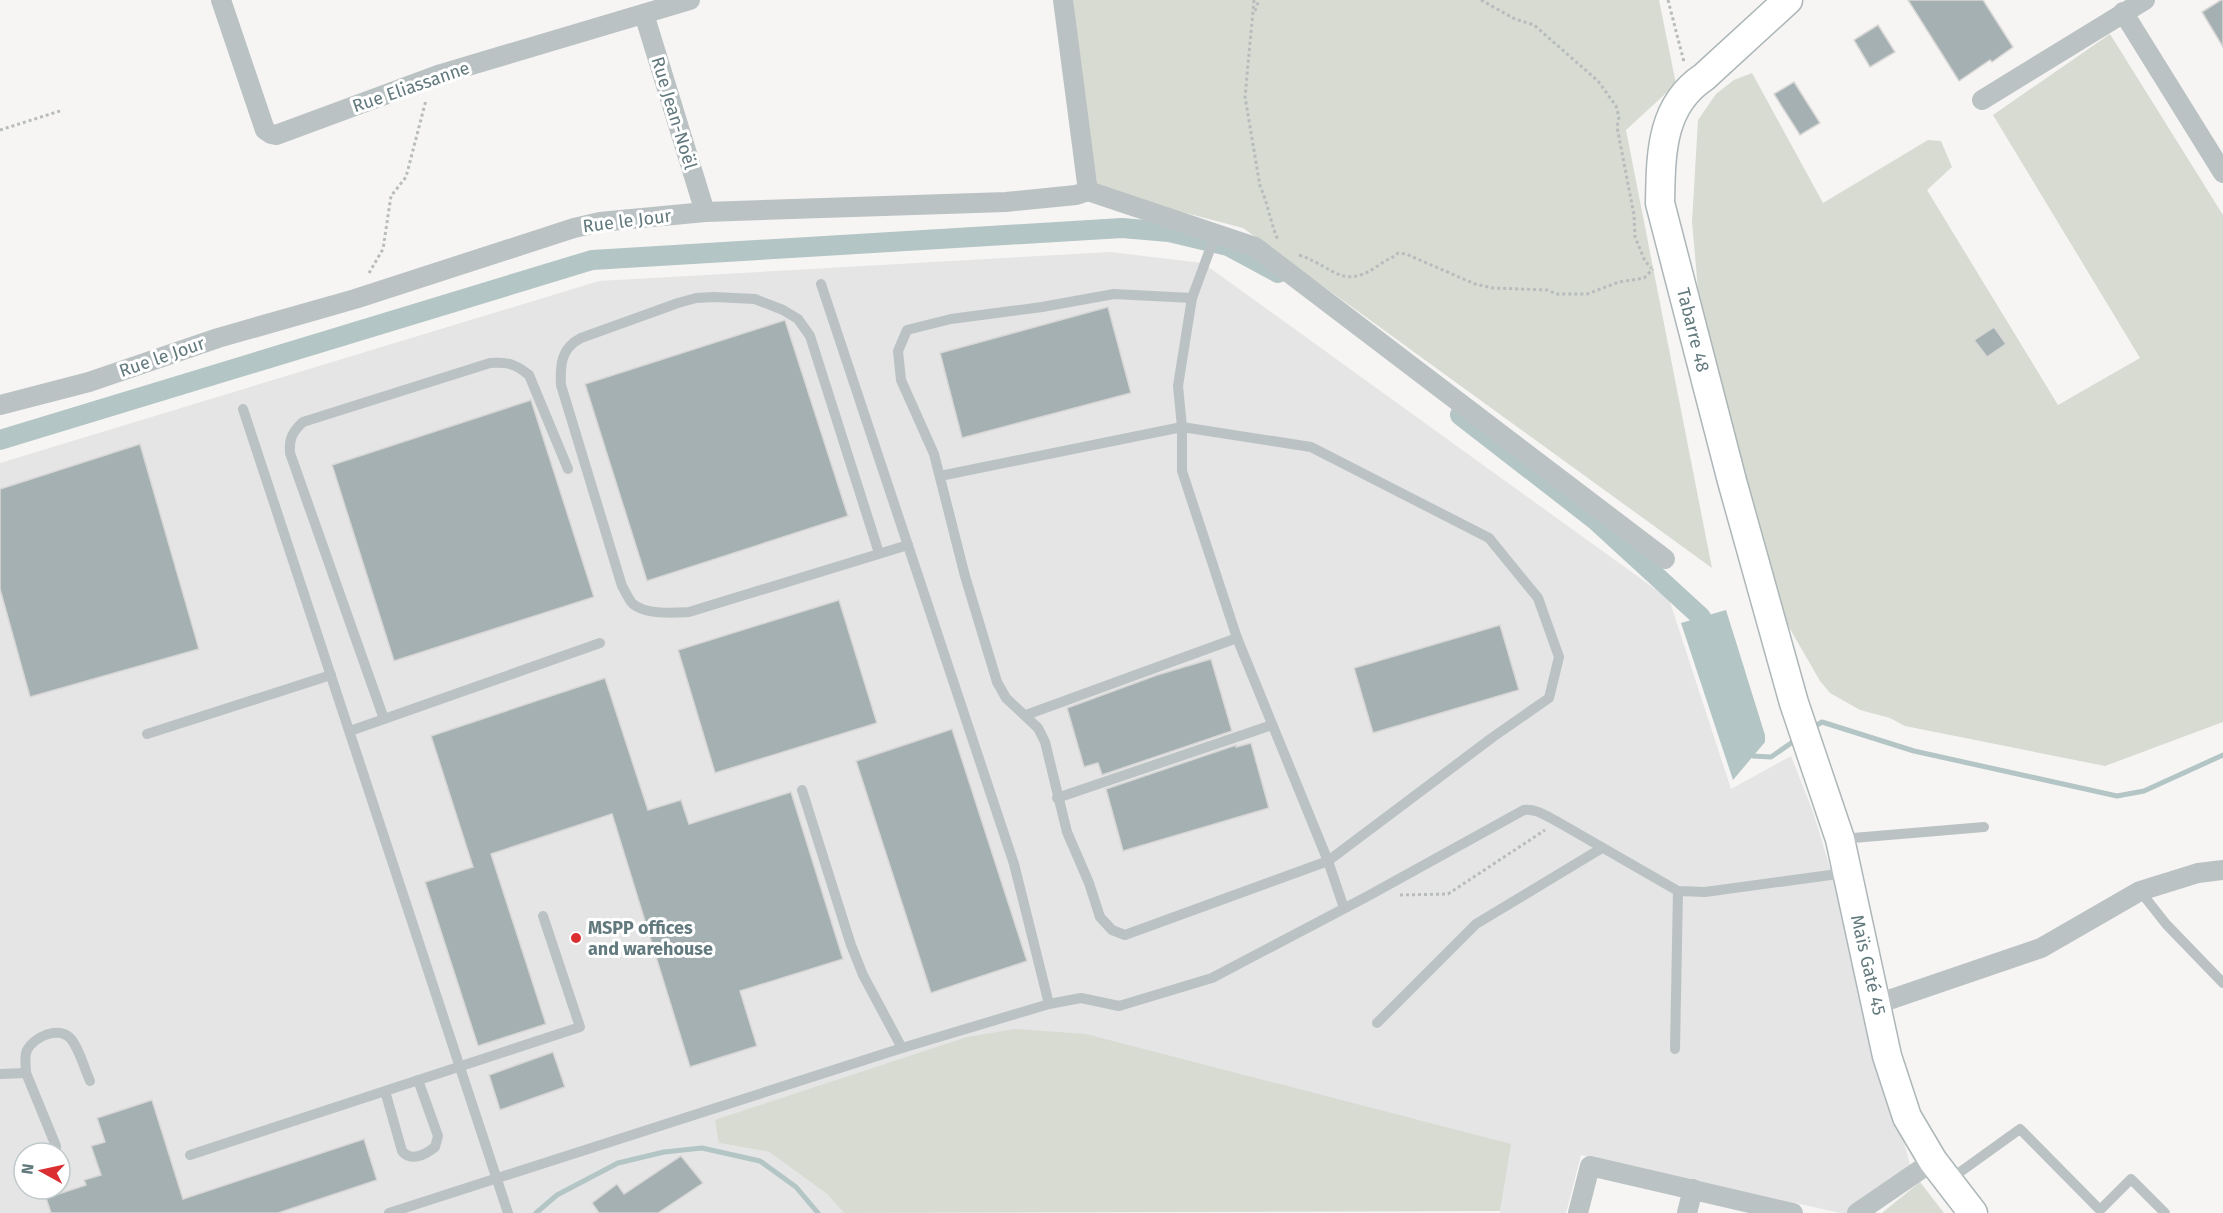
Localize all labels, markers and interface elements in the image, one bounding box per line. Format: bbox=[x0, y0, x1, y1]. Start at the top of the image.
street label: Rue Jean-Noël bbox=[646, 54, 702, 172]
street label: Rue Eliassanne bbox=[349, 57, 473, 117]
street label: Rue le Jour bbox=[581, 205, 673, 237]
street label: Tabarre 48 bbox=[1672, 286, 1714, 374]
street label: Rue le Jour bbox=[116, 332, 208, 382]
street label: Maïs Gaté 45 bbox=[1846, 913, 1890, 1017]
place label: MSPP offices and warehouse bbox=[588, 917, 713, 960]
marker: MSPP offices and warehouse bbox=[569, 931, 583, 945]
north arrow bbox=[12, 1141, 72, 1201]
text: N bbox=[17, 1162, 38, 1176]

